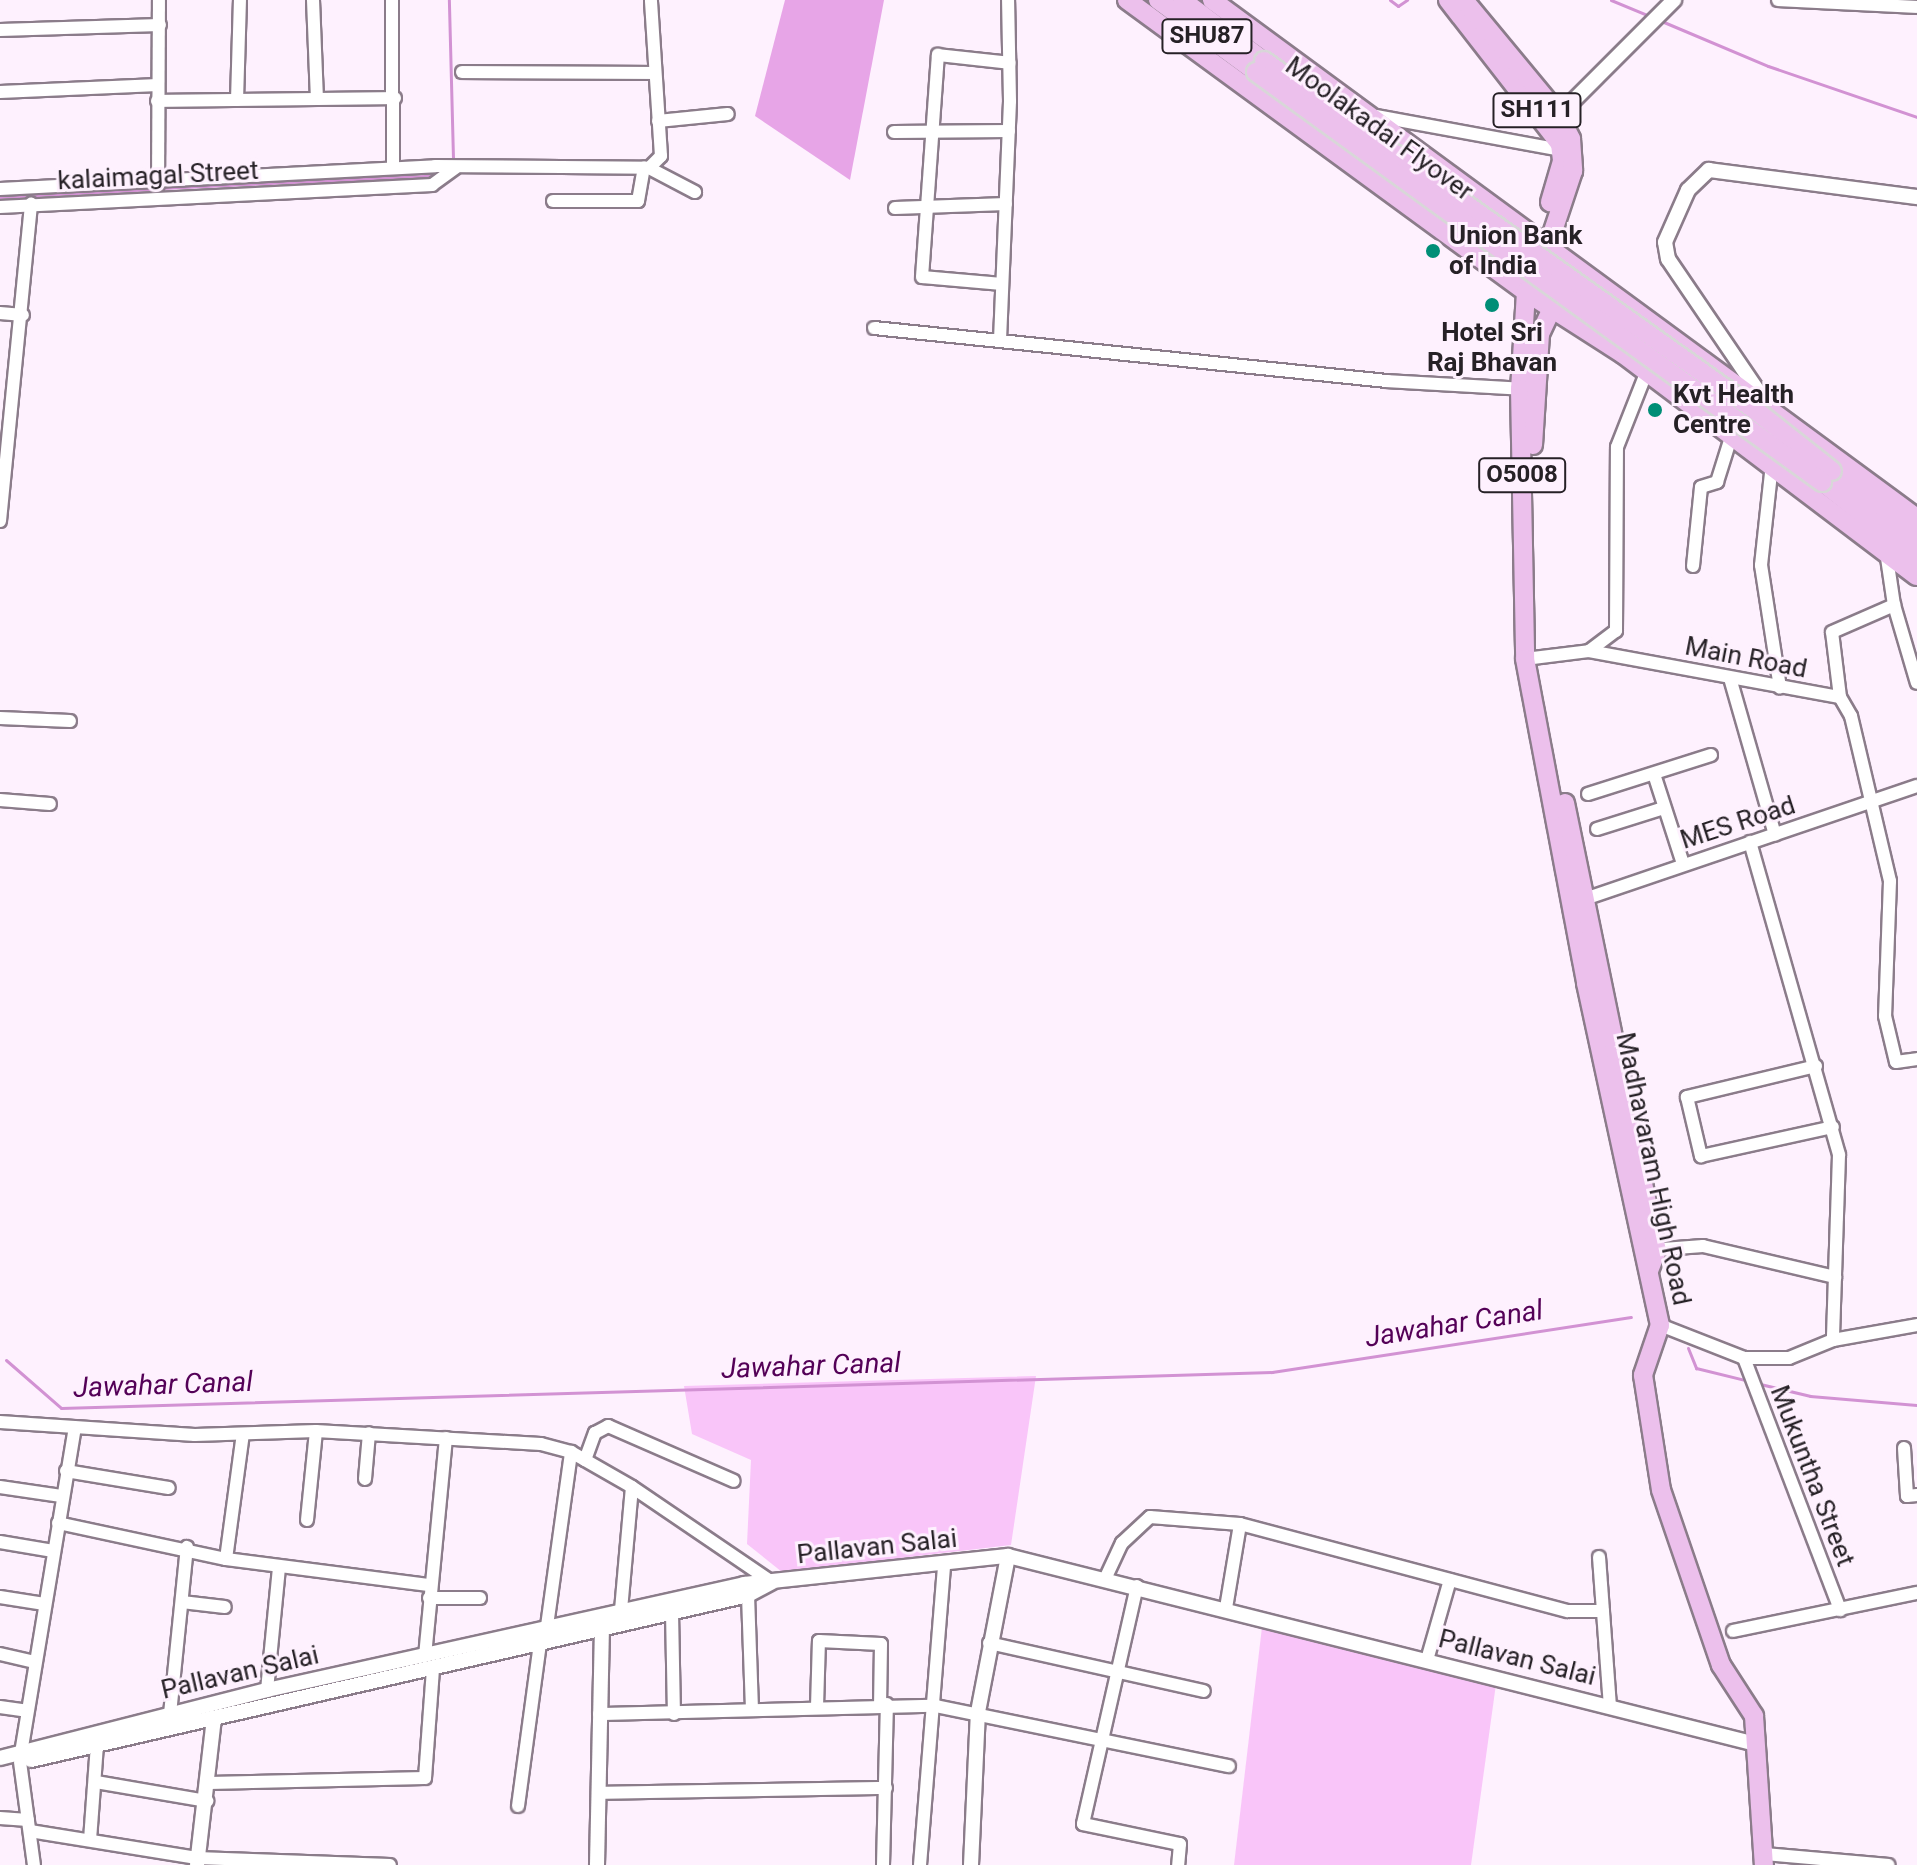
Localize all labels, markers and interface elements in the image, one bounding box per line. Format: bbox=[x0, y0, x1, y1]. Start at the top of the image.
road number: SHU87 bbox=[1161, 16, 1253, 56]
street label: Moolakadai Flyover bbox=[1279, 50, 1479, 208]
road number: SH111 bbox=[1491, 90, 1583, 130]
street label: kalaimagal Street bbox=[57, 155, 259, 197]
place label: Union Bank of India bbox=[1449, 220, 1582, 282]
marker: Union Bank of India bbox=[1424, 242, 1442, 260]
marker: Hotel Sri Raj Bhavan bbox=[1483, 296, 1501, 314]
place label: Hotel Sri Raj Bhavan bbox=[1427, 317, 1557, 378]
place label: Kvt Health Centre bbox=[1673, 379, 1794, 440]
marker: Kvt Health Centre bbox=[1644, 399, 1666, 421]
road number: O5008 bbox=[1478, 455, 1566, 495]
street label: Main Road bbox=[1682, 631, 1810, 685]
street label: MES Road bbox=[1677, 790, 1799, 856]
street label: Madhavaram High Road bbox=[1609, 1030, 1697, 1308]
water label: Jawahar Canal bbox=[1363, 1293, 1545, 1355]
water label: Jawahar Canal bbox=[721, 1346, 901, 1386]
water label: Jawahar Canal bbox=[73, 1365, 253, 1405]
street label: Mukuntha Street bbox=[1763, 1381, 1861, 1571]
street label: Pallavan Salai bbox=[795, 1523, 959, 1571]
street label: Pallavan Salai bbox=[1435, 1623, 1599, 1693]
street label: Pallavan Salai bbox=[158, 1640, 322, 1706]

